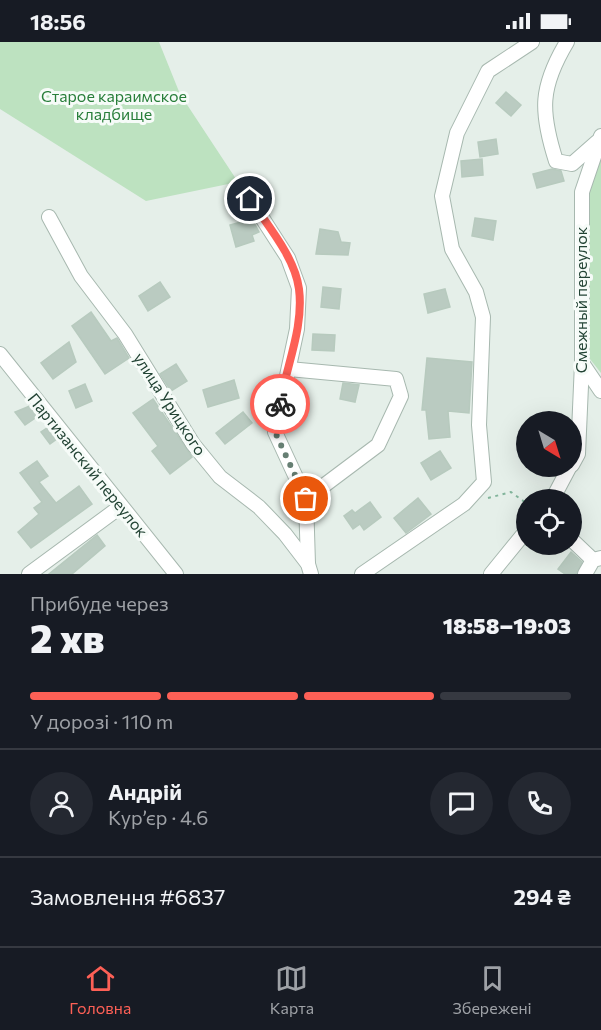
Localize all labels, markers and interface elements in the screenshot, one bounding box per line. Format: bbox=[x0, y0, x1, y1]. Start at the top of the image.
text: 18:56 bbox=[30, 8, 86, 35]
park label: Старое караимское кладбище bbox=[41, 86, 187, 123]
pin bbox=[224, 173, 275, 224]
icon: home bbox=[233, 182, 266, 215]
street label: Смежный переулок bbox=[571, 226, 590, 373]
street label: улица Урицкого bbox=[130, 349, 211, 459]
courier bbox=[250, 374, 310, 434]
icon: bike bbox=[264, 388, 297, 421]
street label: Партизанский переулок bbox=[25, 389, 153, 541]
north arrow bbox=[516, 411, 582, 477]
map controls bbox=[516, 411, 582, 555]
pin bbox=[280, 473, 331, 524]
icon: bag bbox=[289, 482, 322, 515]
button: locate bbox=[516, 489, 582, 555]
text: Прибуде через bbox=[30, 591, 169, 615]
text: 18:58–19:03 bbox=[443, 612, 571, 639]
text: 2 хв bbox=[30, 613, 105, 661]
text: У дорозі · 110 m bbox=[30, 709, 173, 733]
button: person bbox=[30, 772, 93, 835]
button: chat bbox=[430, 772, 493, 835]
button: phone bbox=[508, 772, 571, 835]
text: Андрій bbox=[108, 778, 182, 805]
text: Кур’єр · 4.6 bbox=[108, 805, 208, 829]
text: Замовлення #6837 bbox=[30, 883, 225, 910]
text: 294 ₴ bbox=[514, 883, 571, 910]
tab: Головна bbox=[69, 962, 131, 1017]
tab: Карта bbox=[270, 962, 314, 1017]
tab: Збережені bbox=[453, 962, 532, 1017]

